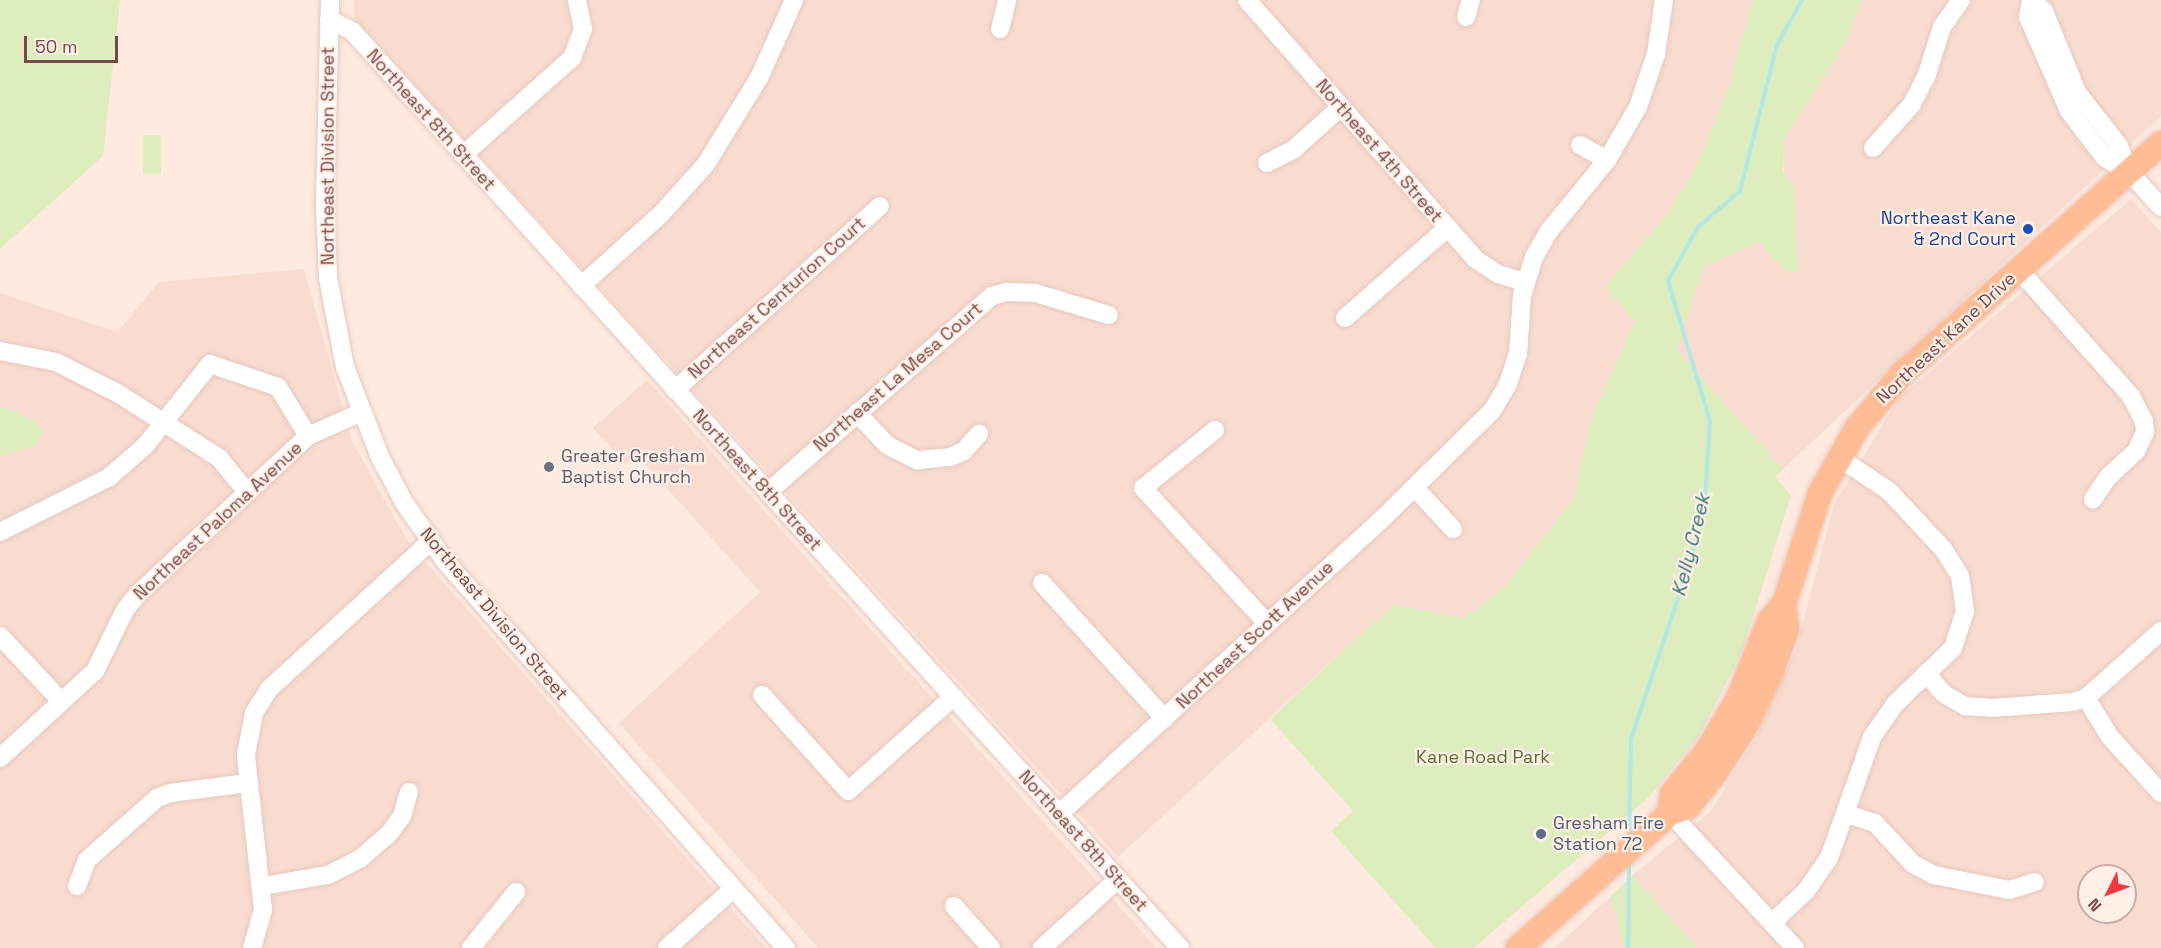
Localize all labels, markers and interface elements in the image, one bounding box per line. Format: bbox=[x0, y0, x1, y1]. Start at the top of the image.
scale bar bbox=[27, 24, 122, 62]
text: 50 m bbox=[35, 35, 77, 58]
street label: Northeast 8th Street bbox=[362, 45, 500, 195]
street label: Northeast Division Street bbox=[317, 47, 339, 265]
street label: Northeast 4th Street bbox=[1311, 75, 1447, 227]
place label: Northeast Kane & 2nd Court bbox=[1881, 208, 2016, 250]
street label: Northeast Centurion Court bbox=[684, 213, 870, 383]
marker: Northeast Kane & 2nd Court bbox=[2021, 222, 2035, 236]
street label: Northeast Kane Drive bbox=[1872, 268, 2020, 408]
street label: Northeast La Mesa Court bbox=[809, 298, 987, 456]
street label: Northeast 8th Street bbox=[688, 405, 826, 555]
street label: Northeast Paloma Avenue bbox=[129, 437, 307, 605]
place label: Greater Gresham Baptist Church bbox=[561, 446, 705, 488]
marker: Greater Gresham Baptist Church bbox=[542, 460, 556, 474]
water label: Kelly Creek bbox=[1667, 491, 1715, 599]
street label: Northeast Division Street bbox=[416, 523, 572, 705]
street label: Northeast Scott Avenue bbox=[1172, 556, 1338, 714]
park label: Kane Road Park bbox=[1416, 746, 1550, 768]
street label: Northeast 8th Street bbox=[1014, 766, 1152, 916]
place label: Gresham Fire Station 72 bbox=[1553, 813, 1664, 856]
marker: Gresham Fire Station 72 bbox=[1534, 827, 1548, 841]
north arrow bbox=[2077, 864, 2137, 924]
text: N bbox=[2083, 894, 2106, 916]

